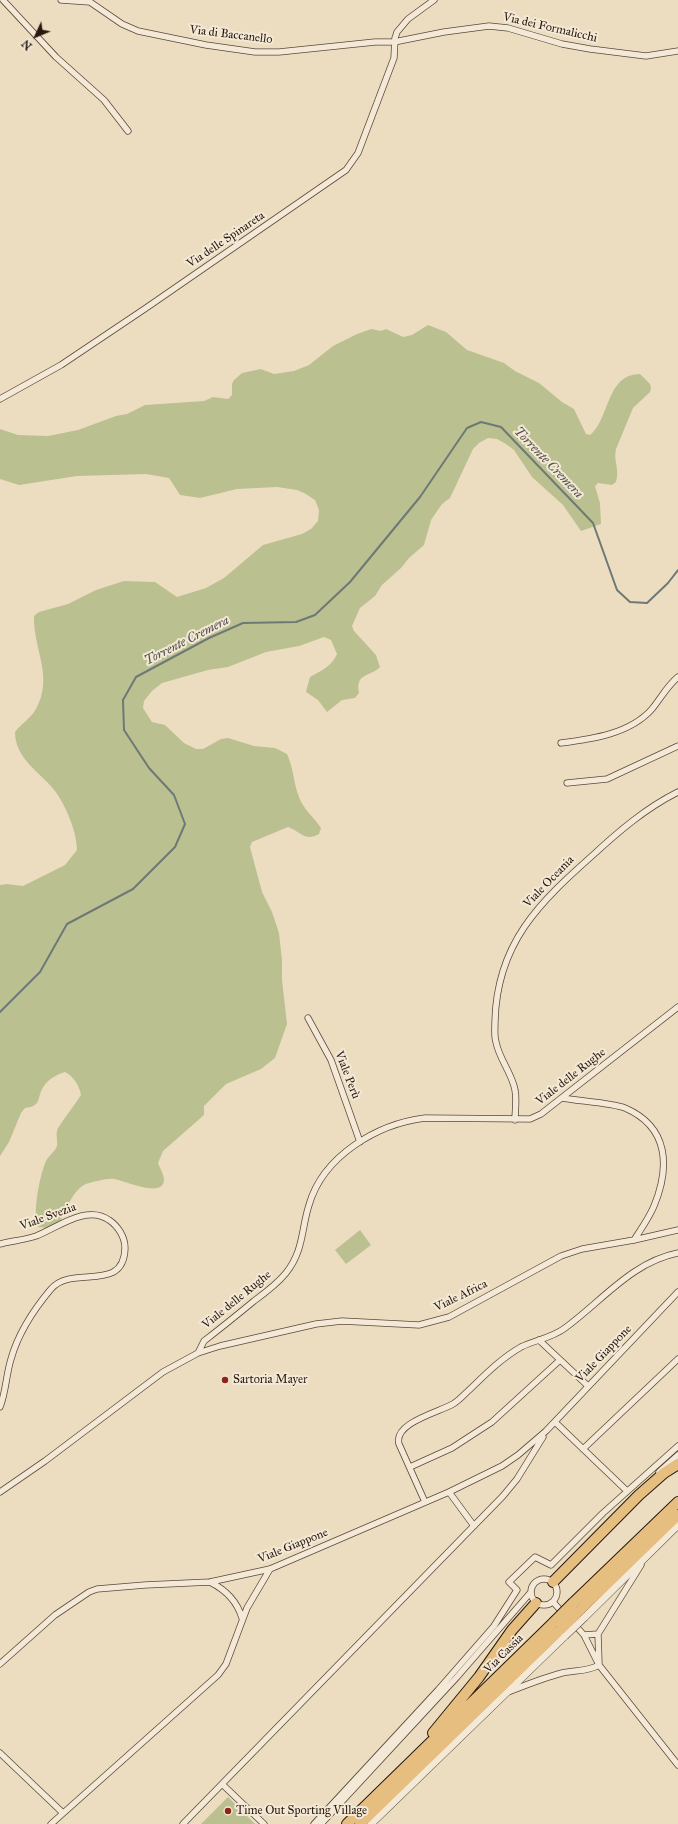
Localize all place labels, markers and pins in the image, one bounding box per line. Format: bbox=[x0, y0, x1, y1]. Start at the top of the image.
place label: Sartoria Mayer bbox=[233, 1373, 308, 1387]
marker: Sartoria Mayer bbox=[220, 1375, 230, 1385]
place label: Time Out Sporting Village bbox=[236, 1804, 367, 1818]
marker: Time Out Sporting Village bbox=[223, 1806, 233, 1816]

